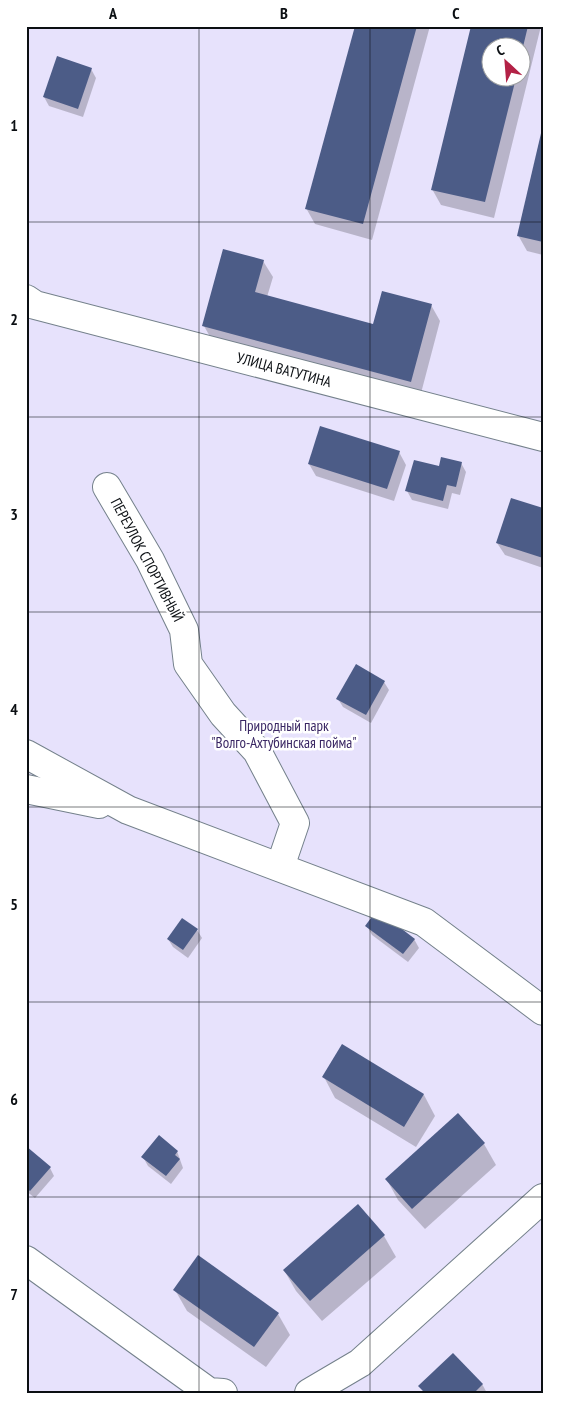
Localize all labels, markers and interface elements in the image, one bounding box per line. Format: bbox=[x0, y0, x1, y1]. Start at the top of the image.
text: A bbox=[108, 3, 118, 23]
text: B bbox=[280, 3, 288, 23]
text: C bbox=[452, 3, 460, 23]
north arrow bbox=[482, 38, 532, 88]
text: С bbox=[493, 41, 508, 60]
text: 1 bbox=[10, 115, 18, 135]
text: 2 bbox=[10, 309, 18, 329]
street label: УЛИЦА ВАТУТИНА bbox=[235, 348, 334, 391]
street label: ПЕРЕУЛОК СПОРТИВНЫЙ bbox=[107, 495, 188, 625]
text: 3 bbox=[10, 504, 18, 524]
text: 4 bbox=[10, 699, 18, 719]
park label: Природный парк "Волго-Ахтубинская пойма" bbox=[211, 716, 357, 752]
text: 5 bbox=[10, 894, 18, 914]
text: 6 bbox=[10, 1089, 18, 1109]
text: 7 bbox=[10, 1284, 18, 1304]

